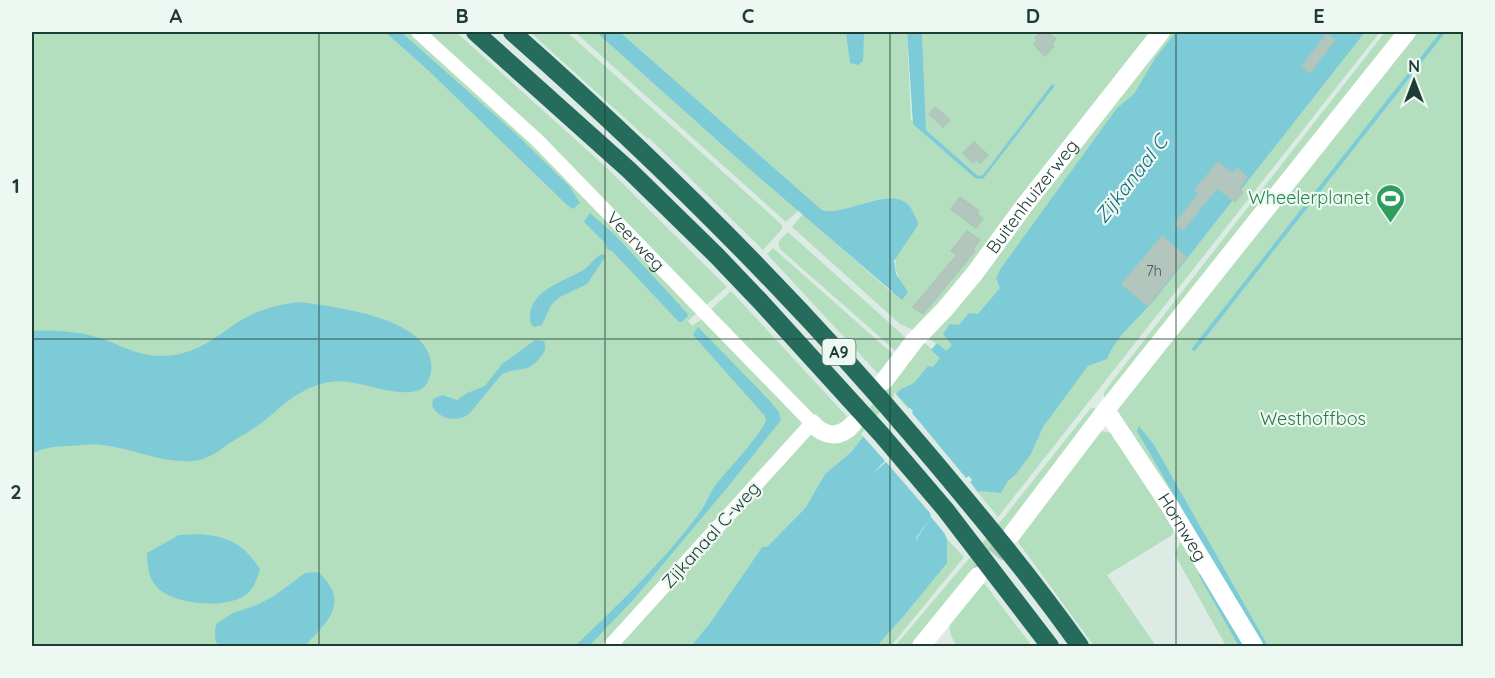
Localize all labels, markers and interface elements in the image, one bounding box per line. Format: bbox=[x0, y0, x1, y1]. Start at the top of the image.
text: A bbox=[170, 3, 183, 28]
text: B bbox=[455, 3, 469, 28]
text: C bbox=[742, 3, 755, 28]
text: D bbox=[1026, 3, 1040, 28]
text: E bbox=[1313, 3, 1325, 28]
north arrow bbox=[1384, 51, 1444, 111]
text: N bbox=[1408, 56, 1420, 76]
water label: Zijkanaal C bbox=[1089, 128, 1174, 228]
street label: Buitenhuizerweg bbox=[981, 134, 1083, 258]
text: 1 bbox=[12, 173, 20, 198]
sports icon: Wheelerplanet bbox=[1375, 182, 1407, 224]
place label: Wheelerplanet bbox=[1248, 186, 1370, 209]
street label: Veerweg bbox=[602, 206, 670, 276]
house number: 7h bbox=[1146, 261, 1162, 280]
road number: A9 bbox=[822, 339, 856, 365]
park label: Westhoffbos bbox=[1260, 407, 1366, 430]
street label: Zijkanaal C-weg bbox=[657, 476, 765, 593]
text: 2 bbox=[10, 479, 22, 504]
street label: Hornweg bbox=[1153, 488, 1212, 566]

